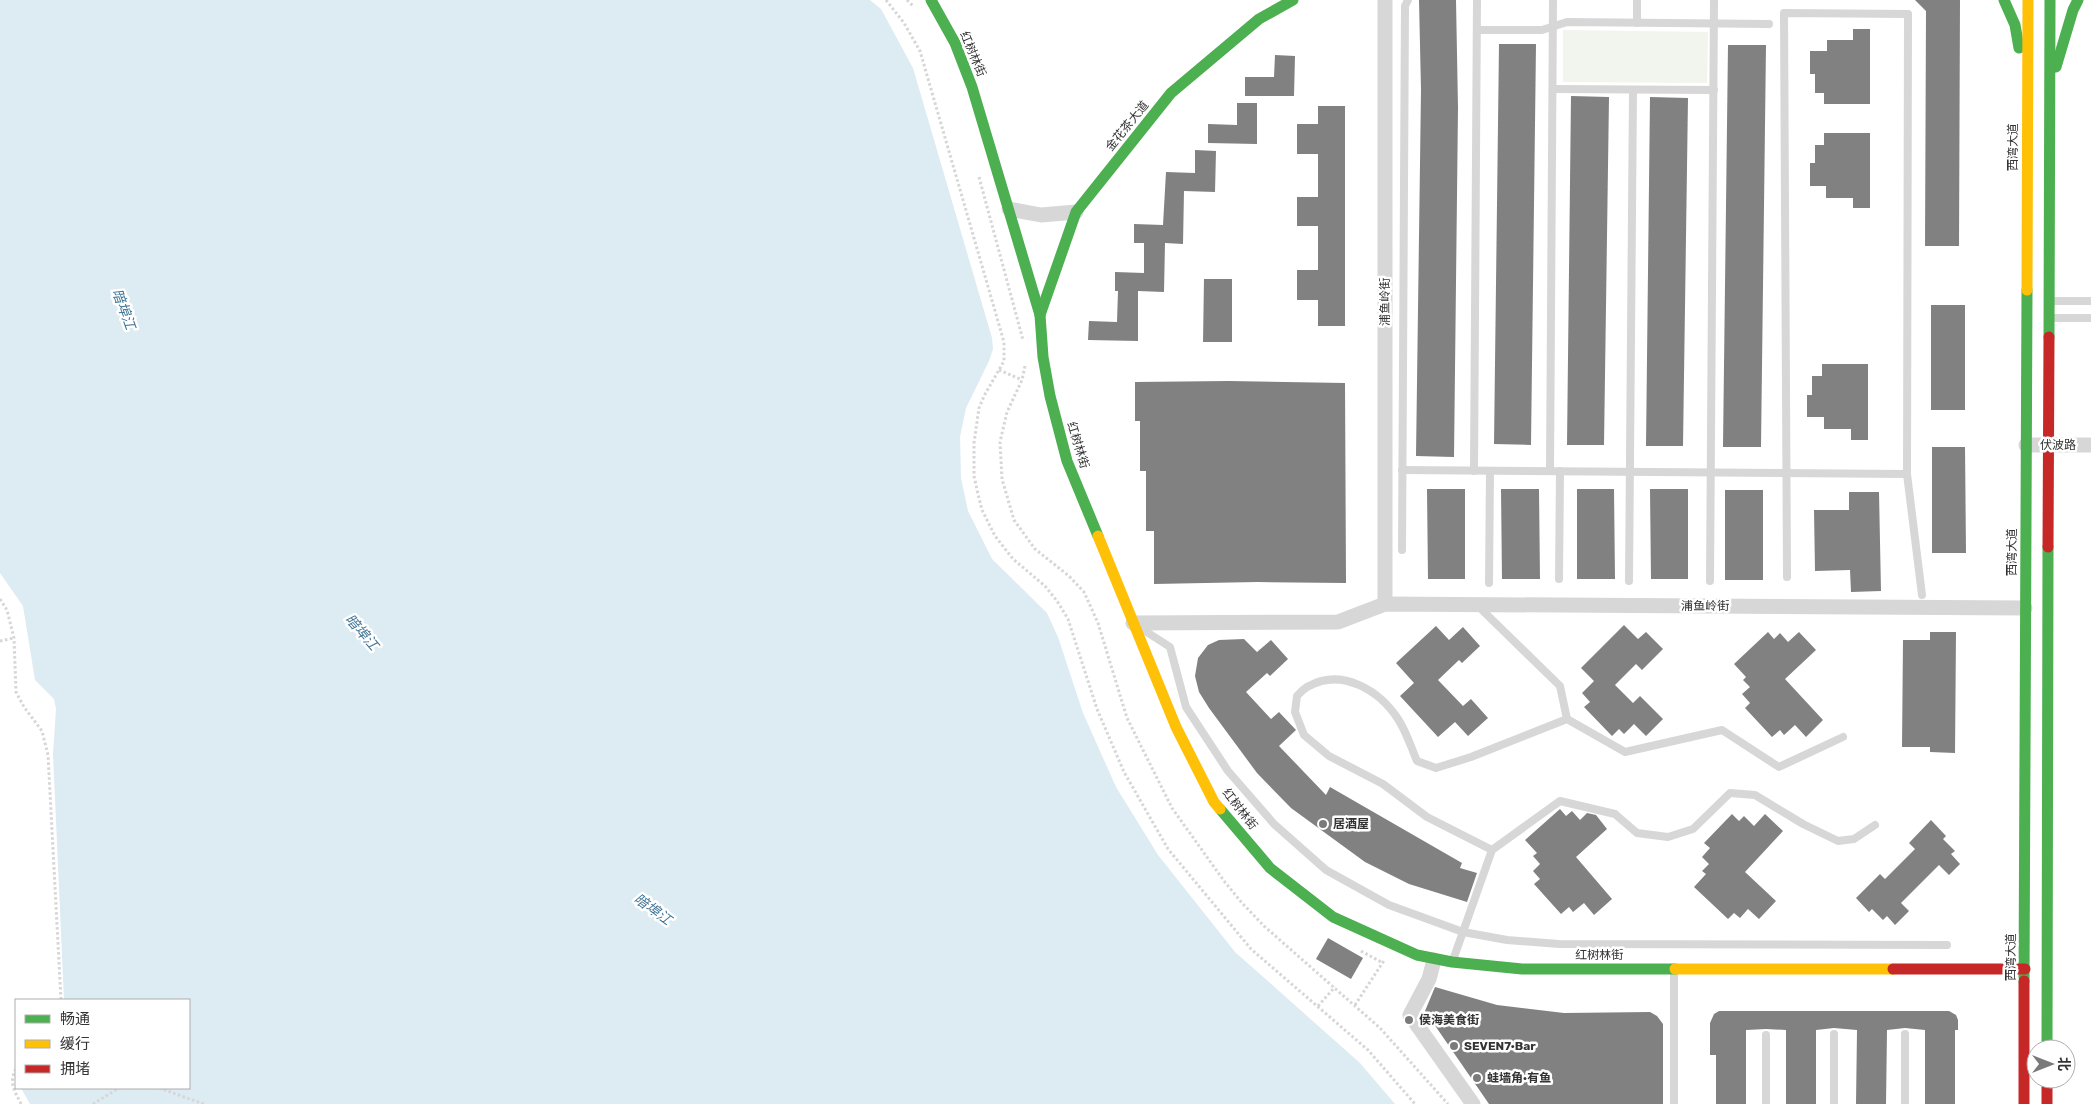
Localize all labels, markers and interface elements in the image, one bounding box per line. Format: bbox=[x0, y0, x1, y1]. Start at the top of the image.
street label: 红树林街 bbox=[957, 29, 989, 79]
street label: 金花茶大道 bbox=[1103, 98, 1151, 154]
street label: 西湾大道 bbox=[2006, 123, 2020, 171]
street label: 浦鱼岭街 bbox=[1378, 278, 1392, 326]
water label: 暗埠江 bbox=[108, 287, 139, 334]
street label: 红树林街 bbox=[1064, 420, 1092, 470]
street label: 伏波路 bbox=[2040, 438, 2076, 452]
street label: 西湾大道 bbox=[2005, 528, 2019, 576]
street label: 浦鱼岭街 bbox=[1681, 599, 1729, 613]
water label: 暗埠江 bbox=[341, 611, 383, 655]
street label: 红树林街 bbox=[1220, 786, 1260, 832]
place label: 居酒屋 bbox=[1333, 817, 1369, 831]
marker: 居酒屋 bbox=[1317, 818, 1329, 830]
water label: 暗埠江 bbox=[631, 890, 676, 930]
street label: 西湾大道 bbox=[2004, 933, 2018, 981]
street label: 红树林街 bbox=[1575, 948, 1623, 962]
legend bbox=[15, 999, 190, 1089]
text: 畅通 bbox=[60, 1010, 90, 1028]
place label: 侯海美食街 bbox=[1419, 1013, 1479, 1027]
marker: 侯海美食街 bbox=[1403, 1014, 1415, 1026]
text: 缓行 bbox=[60, 1035, 90, 1053]
place label: SEVEN7·Bar bbox=[1464, 1039, 1536, 1053]
north arrow bbox=[2026, 1039, 2076, 1089]
marker: SEVEN7·Bar bbox=[1448, 1040, 1460, 1052]
text: 北 bbox=[2055, 1057, 2072, 1071]
text: 拥堵 bbox=[60, 1060, 90, 1078]
place label: 蛙墙角·有鱼 bbox=[1487, 1071, 1551, 1085]
marker: 蛙墙角·有鱼 bbox=[1471, 1072, 1483, 1084]

